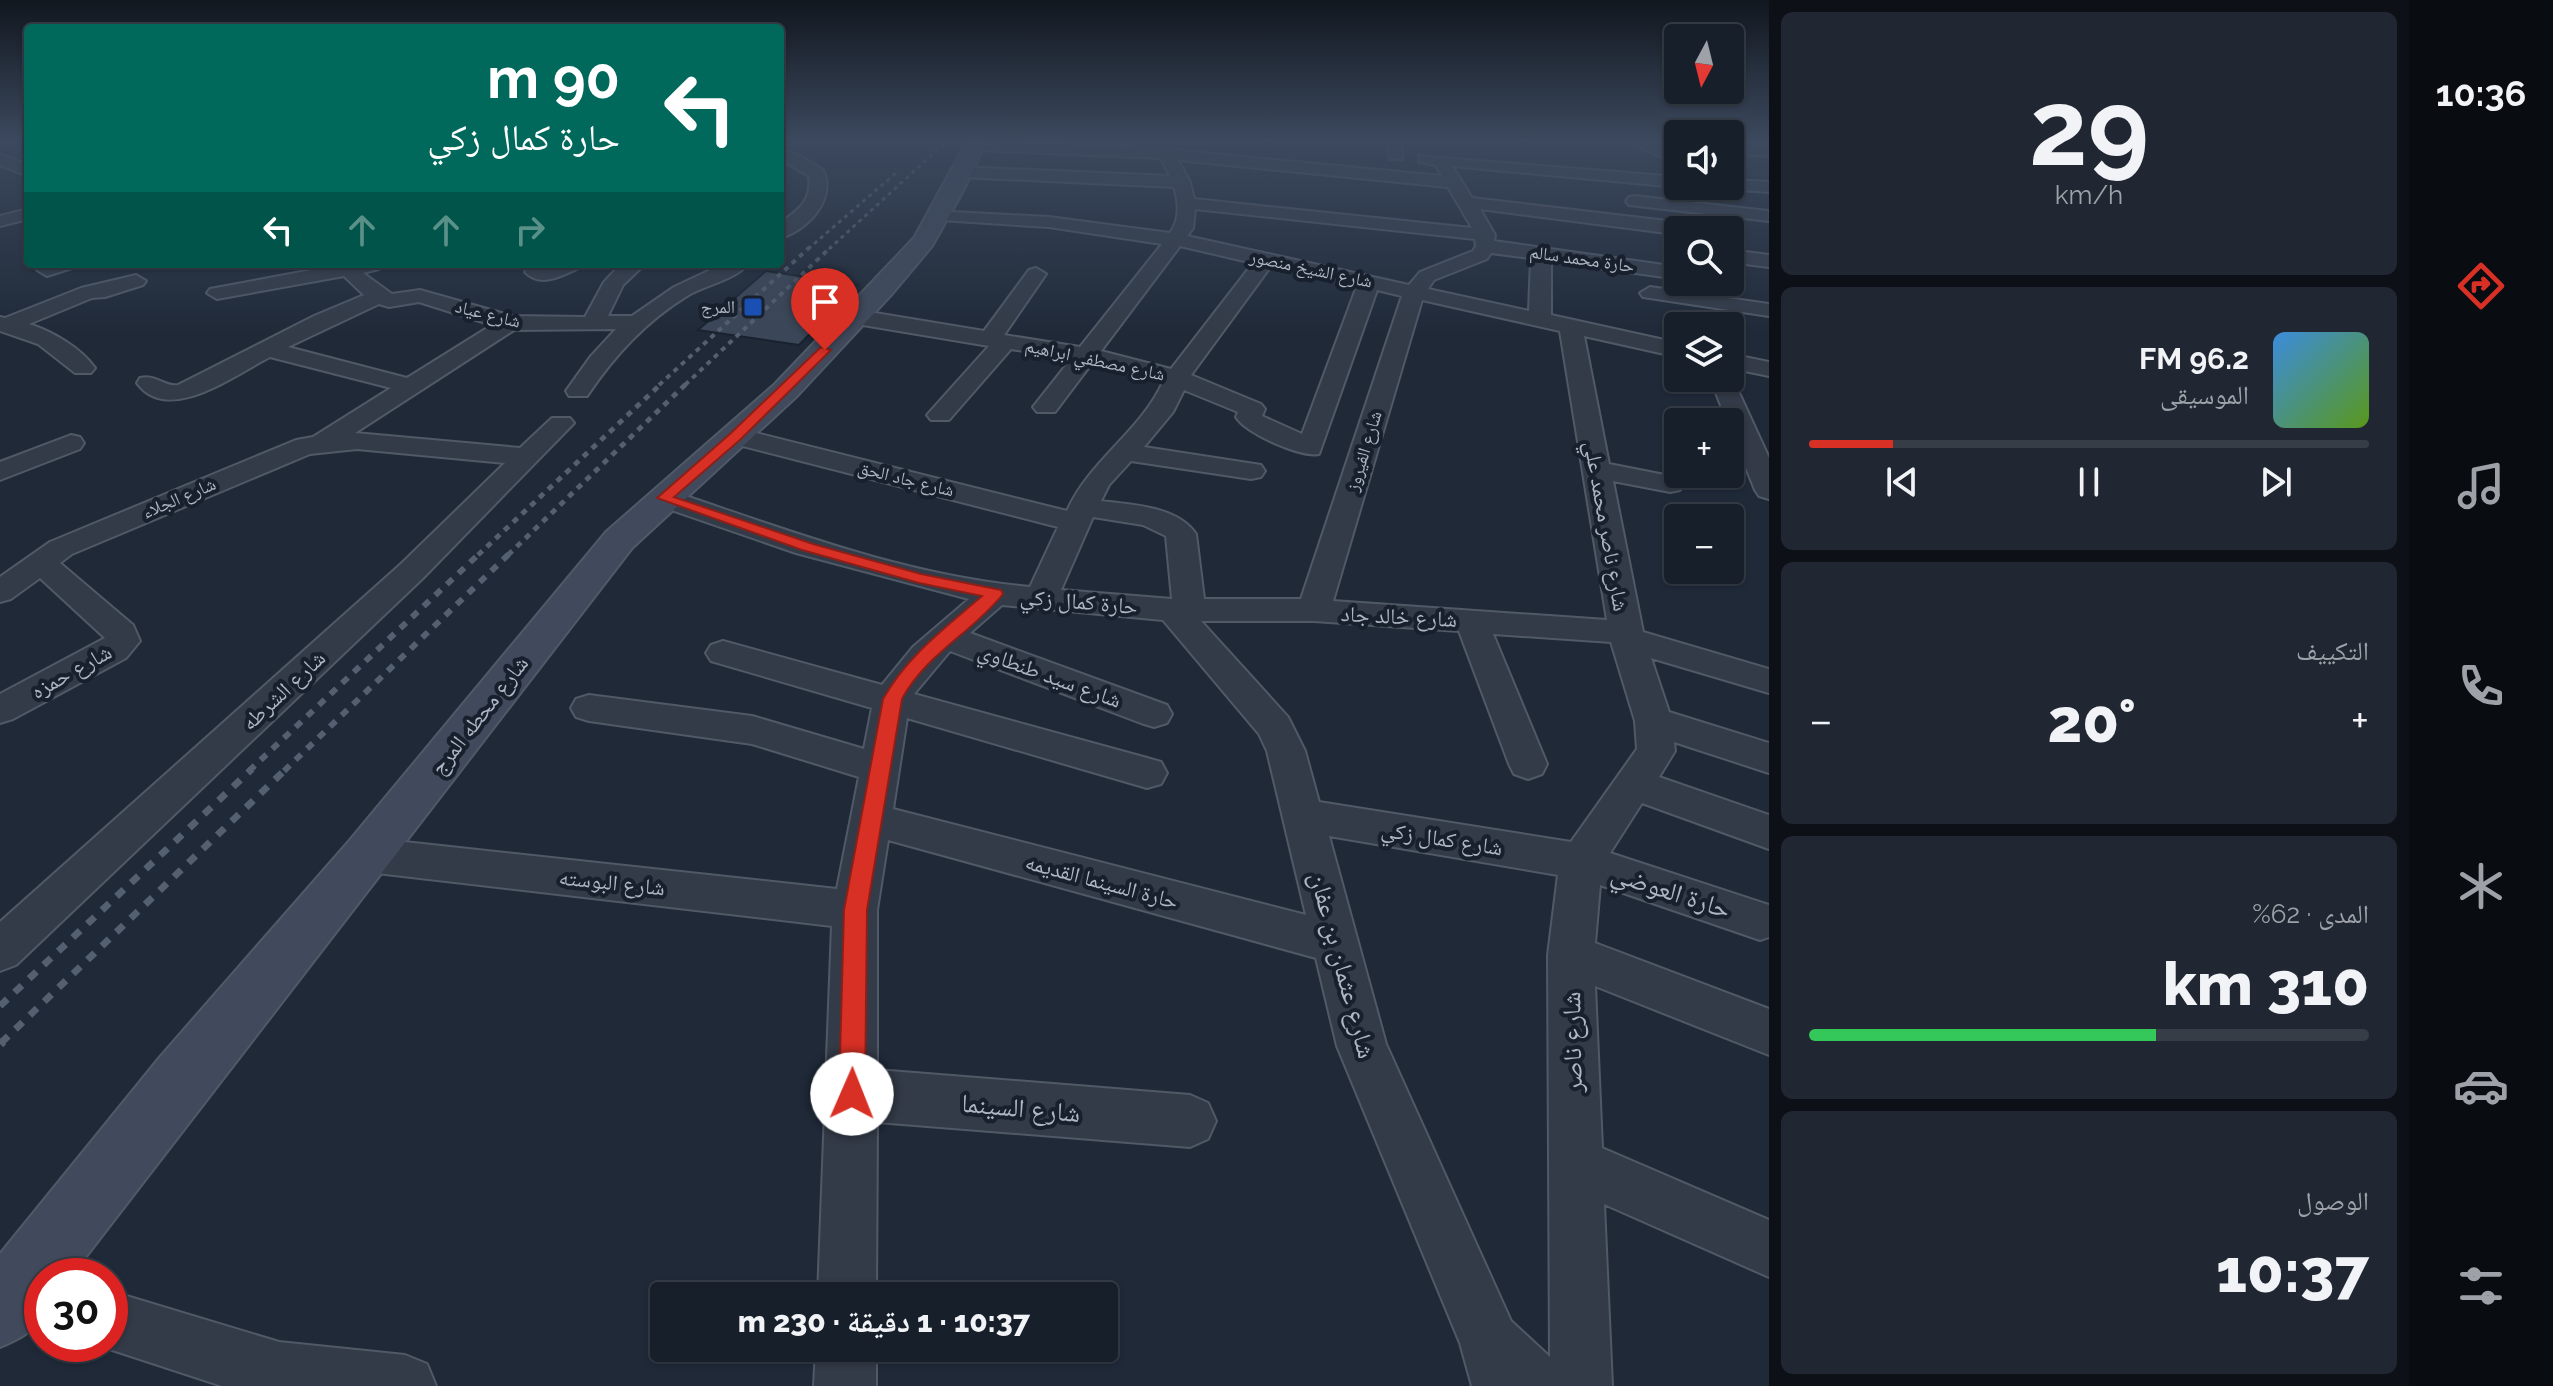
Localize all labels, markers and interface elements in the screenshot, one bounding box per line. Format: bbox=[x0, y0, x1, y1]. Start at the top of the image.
north arrow bbox=[1664, 24, 1744, 104]
map controls bbox=[1664, 24, 1744, 584]
text: 90 m bbox=[487, 45, 620, 111]
icon: left bbox=[648, 56, 752, 160]
text: 29 bbox=[2029, 67, 2149, 189]
text: 10:36 bbox=[2436, 72, 2526, 114]
text: حارة كمال زكي bbox=[427, 116, 620, 158]
button: sound bbox=[1664, 120, 1744, 200]
text: km/h bbox=[2055, 180, 2123, 210]
icon: left bbox=[256, 208, 300, 252]
icon: ahead bbox=[340, 208, 384, 252]
icon: ahead bbox=[424, 208, 468, 252]
icon: right bbox=[508, 208, 552, 252]
button: search bbox=[1664, 216, 1744, 296]
street label: حارة محمد سالم bbox=[1528, 241, 1636, 278]
street label: شارع الشيخ منصور bbox=[1247, 245, 1374, 294]
icon: directions bbox=[2453, 258, 2509, 314]
pin bbox=[791, 268, 859, 350]
icon: arrive bbox=[803, 280, 847, 324]
street label: شارع عياد bbox=[453, 295, 523, 333]
place label: المرج bbox=[701, 296, 735, 319]
marker: المرج bbox=[742, 296, 764, 318]
button: layers bbox=[1664, 312, 1744, 392]
street label: شارع مصطفي ابراهيم bbox=[1022, 334, 1167, 389]
text: 96.2 FM bbox=[2139, 341, 2249, 376]
text: الموسيقى bbox=[2160, 380, 2249, 410]
street label: شارع الفيروز bbox=[1341, 408, 1387, 495]
button: + bbox=[1664, 408, 1744, 488]
street label: شارع ناصر محمد علي bbox=[1575, 439, 1635, 614]
street label: شارع جاد الحق bbox=[856, 456, 956, 502]
icon: music bbox=[2453, 458, 2509, 514]
icon: previous bbox=[1880, 460, 1924, 504]
icon: pause bbox=[2067, 460, 2111, 504]
icon: next bbox=[2254, 460, 2298, 504]
street label: شارع الجلاء bbox=[139, 473, 219, 523]
button: − bbox=[1664, 504, 1744, 584]
street label: حارة كمال زكي bbox=[1019, 583, 1139, 624]
street label: شارع خالد جاد bbox=[1340, 600, 1458, 633]
text: التكييف bbox=[2296, 636, 2369, 666]
street label: شارع سيد طنطاوي bbox=[973, 637, 1125, 717]
street label: شارع حمزه bbox=[26, 638, 116, 705]
street label: شارع الشرطه bbox=[236, 645, 331, 736]
street label: شارع محطه المرج bbox=[425, 651, 534, 780]
icon: phone bbox=[2453, 658, 2509, 714]
text: 20° bbox=[2048, 686, 2136, 756]
text: − bbox=[1809, 695, 1833, 746]
text: + bbox=[2351, 695, 2369, 746]
street label: شارع كمال زكي bbox=[1379, 816, 1505, 865]
street label: حارة السينما القديمه bbox=[1023, 848, 1181, 914]
street label: حارة العوضي bbox=[1606, 858, 1734, 930]
icon: climate bbox=[2453, 858, 2509, 914]
street label: شارع البوسته bbox=[558, 864, 666, 901]
street label: شارع عثمان بن عفان bbox=[1303, 869, 1382, 1062]
text: المدى · 62% bbox=[2252, 899, 2369, 929]
text: 310 km bbox=[2163, 949, 2369, 1019]
street label: شارع ناصر bbox=[1556, 991, 1589, 1094]
position arrow bbox=[810, 1052, 894, 1136]
icon: car bbox=[2453, 1058, 2509, 1114]
street label: شارع السينما bbox=[960, 1088, 1082, 1129]
text: الوصول bbox=[2297, 1186, 2369, 1216]
text: 10:37 bbox=[2216, 1236, 2369, 1306]
speed limit sign: 30 bbox=[24, 1258, 128, 1362]
icon: filters bbox=[2453, 1258, 2509, 1314]
text: 10:37 · 1 دقيقة · 230 m bbox=[738, 1304, 1030, 1339]

